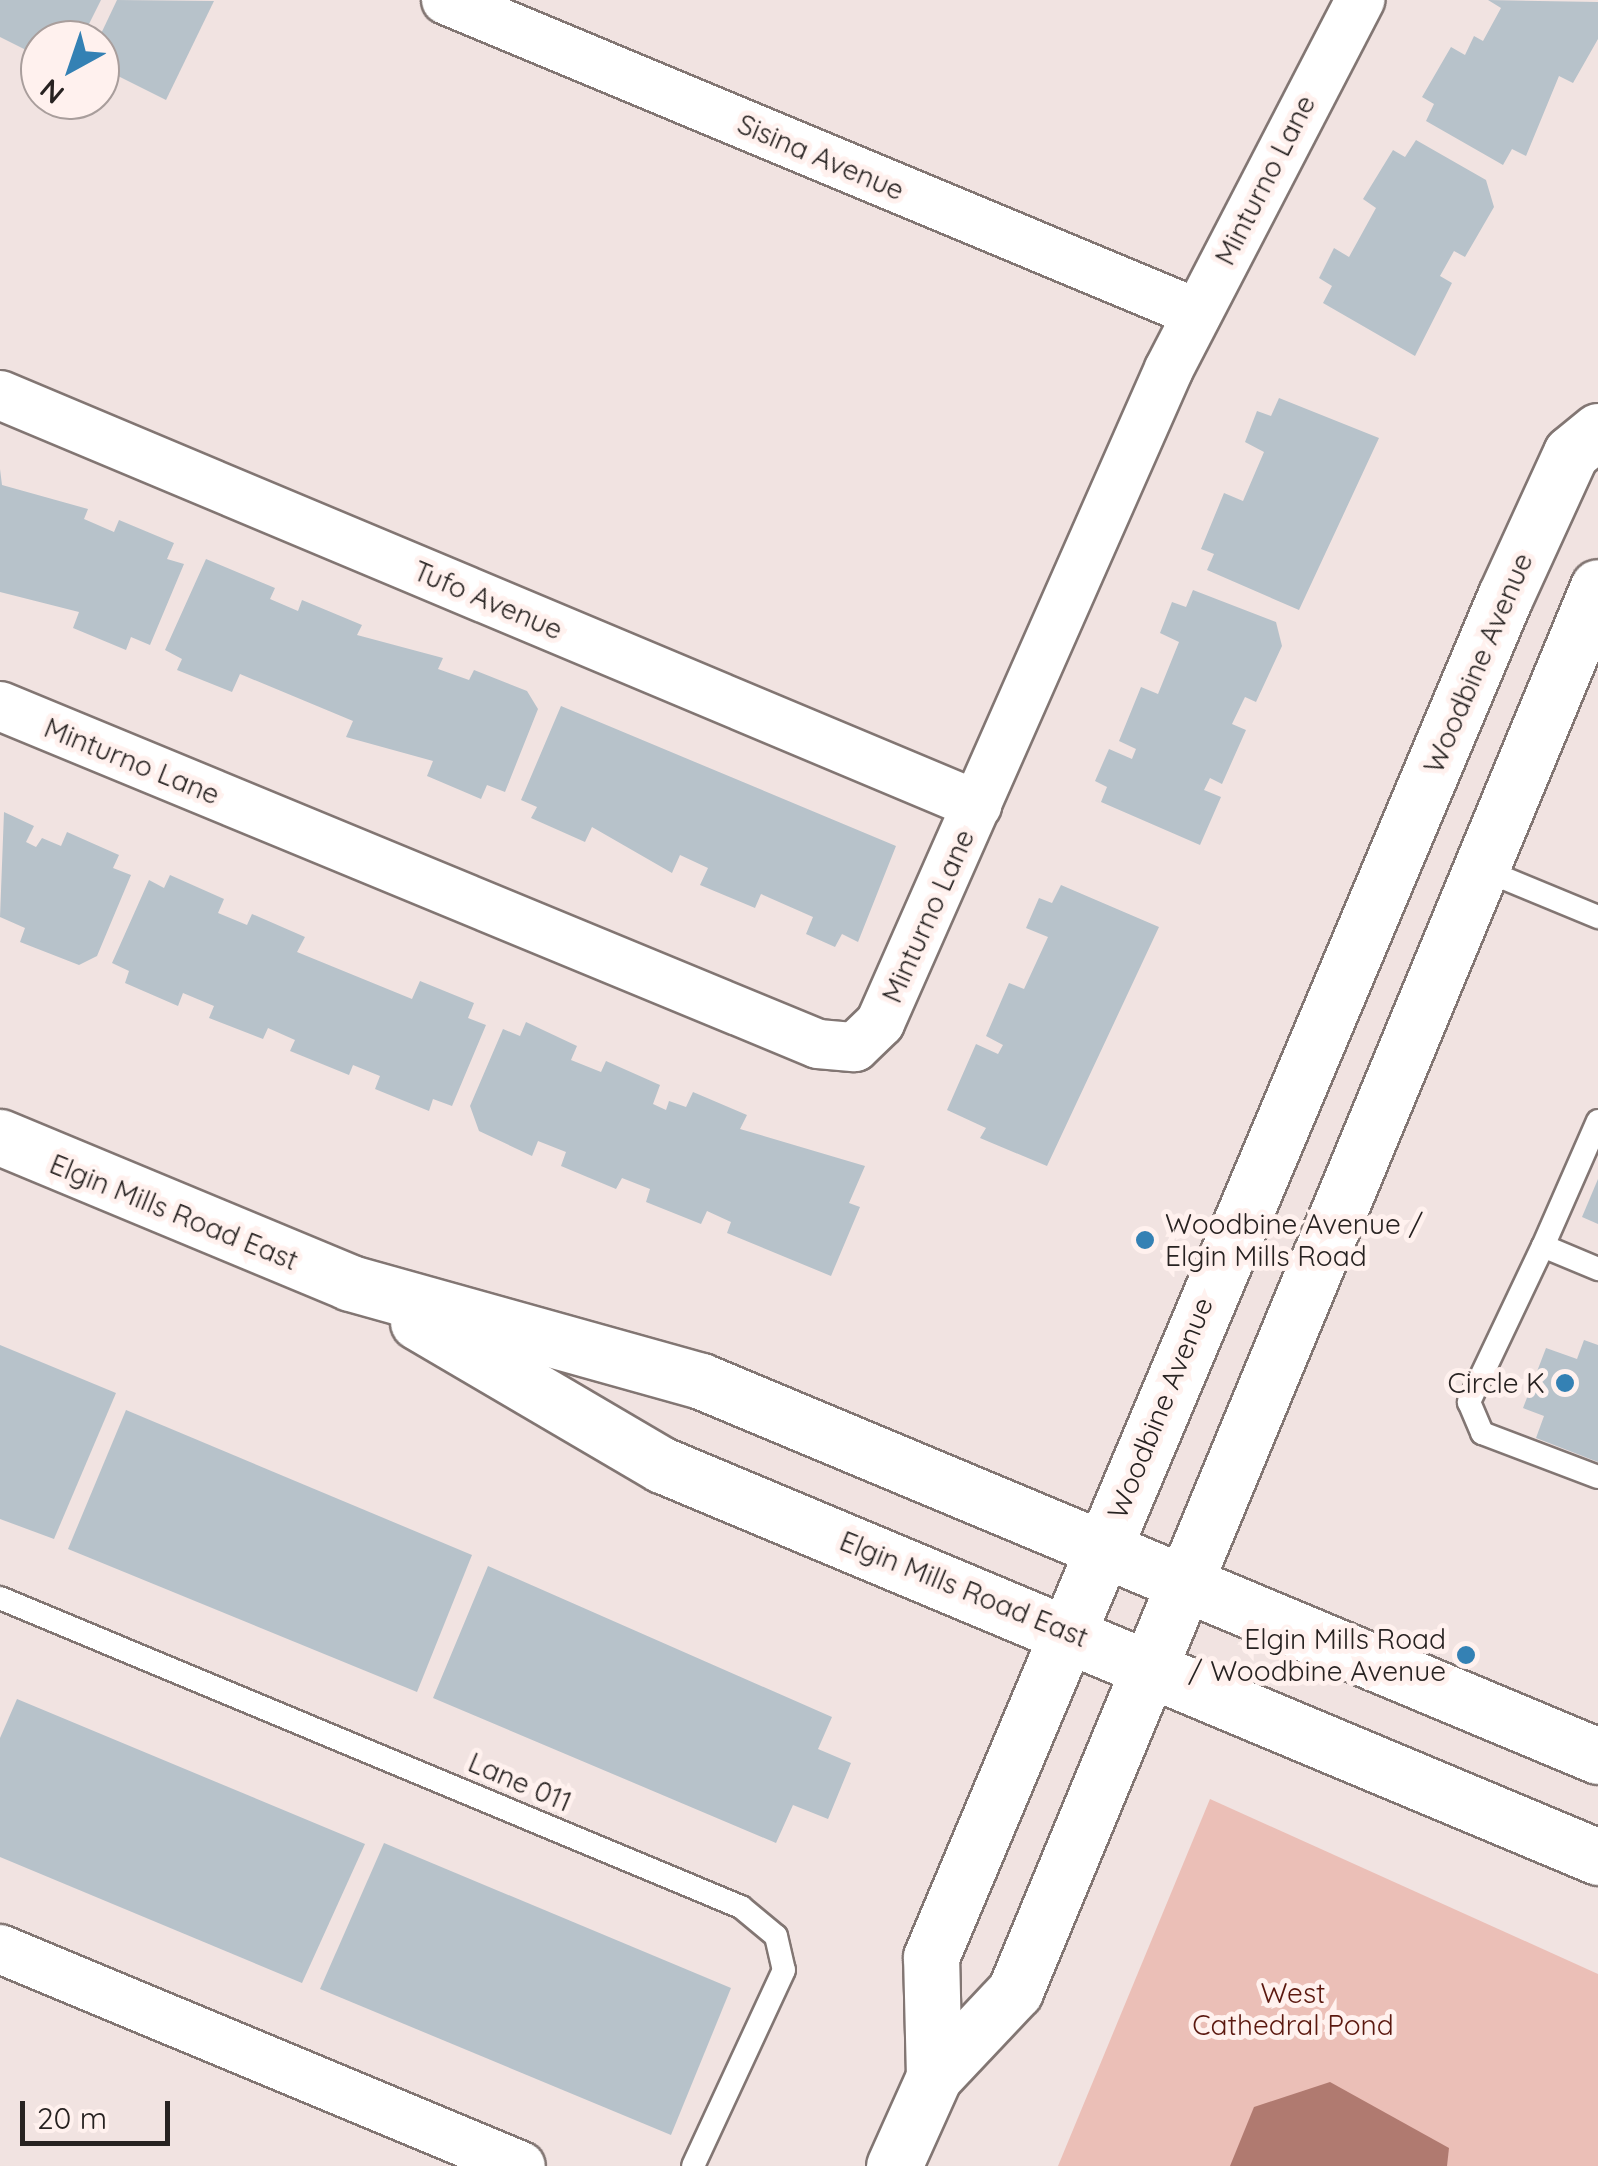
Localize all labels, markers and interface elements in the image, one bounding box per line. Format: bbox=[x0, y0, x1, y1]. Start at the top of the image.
north arrow bbox=[20, 20, 120, 120]
text: N bbox=[33, 72, 71, 112]
street label: Minturno Lane bbox=[1208, 89, 1322, 271]
street label: Sisina Avenue bbox=[733, 107, 909, 207]
street label: Woodbine Avenue bbox=[1416, 548, 1540, 778]
street label: Tufo Avenue bbox=[408, 554, 568, 646]
street label: Minturno Lane bbox=[39, 711, 225, 811]
street label: Minturno Lane bbox=[875, 824, 981, 1008]
street label: Elgin Mills Road East bbox=[45, 1147, 303, 1277]
place label: Woodbine Avenue / Elgin Mills Road bbox=[1165, 1207, 1423, 1273]
marker: Woodbine Avenue / Elgin Mills Road bbox=[1134, 1229, 1156, 1251]
street label: Woodbine Avenue bbox=[1100, 1292, 1220, 1524]
place label: Circle K bbox=[1448, 1366, 1545, 1400]
marker: Circle K bbox=[1554, 1372, 1576, 1394]
street label: Elgin Mills Road East bbox=[835, 1524, 1093, 1654]
place label: Elgin Mills Road / Woodbine Avenue bbox=[1188, 1622, 1446, 1688]
marker: Elgin Mills Road / Woodbine Avenue bbox=[1455, 1644, 1477, 1666]
street label: Lane 011 bbox=[463, 1745, 577, 1819]
park label: West Cathedral Pond bbox=[1192, 1976, 1394, 2042]
scale bar bbox=[25, 2081, 175, 2143]
text: 20 m bbox=[37, 2099, 107, 2137]

